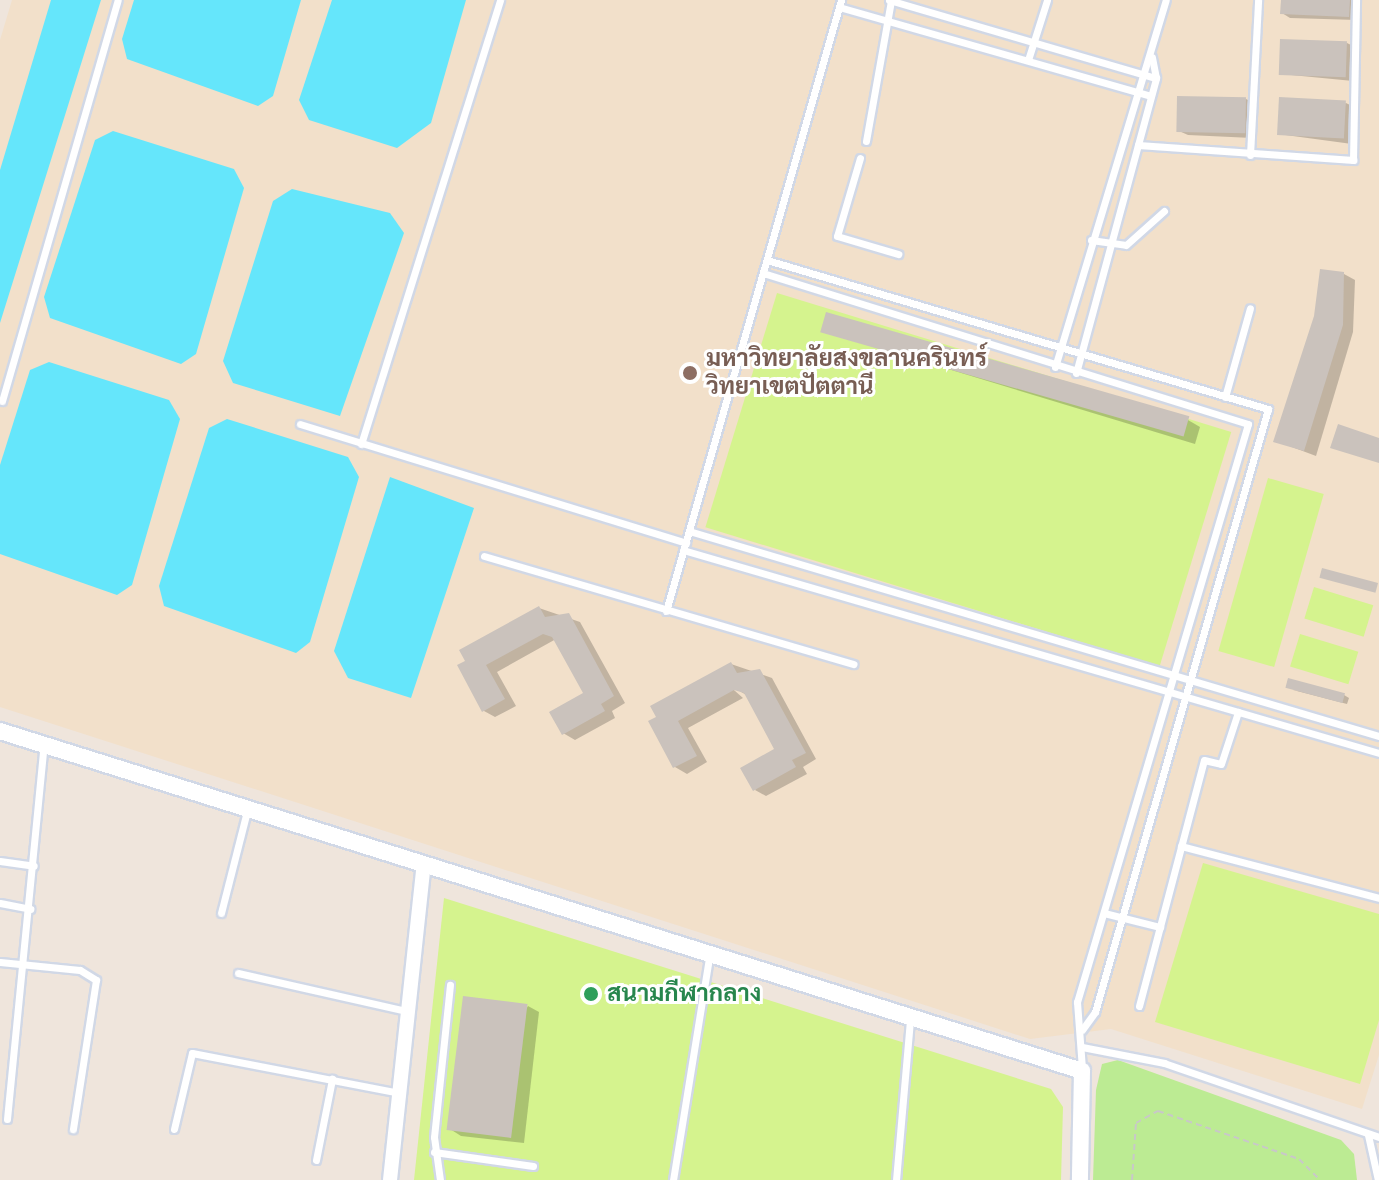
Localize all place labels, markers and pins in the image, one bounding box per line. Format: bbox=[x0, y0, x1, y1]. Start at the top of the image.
place label: มหาวิทยาลัยสงขลานครินทร์ วิทยาเขตปัตตานี bbox=[706, 345, 987, 401]
marker: มหาวิทยาลัยสงขลานครินทร์ วิทยาเขตปัตตานี bbox=[681, 364, 699, 382]
place label: สนามกีฬากลาง bbox=[607, 980, 761, 1008]
marker: สนามกีฬากลาง bbox=[582, 985, 600, 1003]

